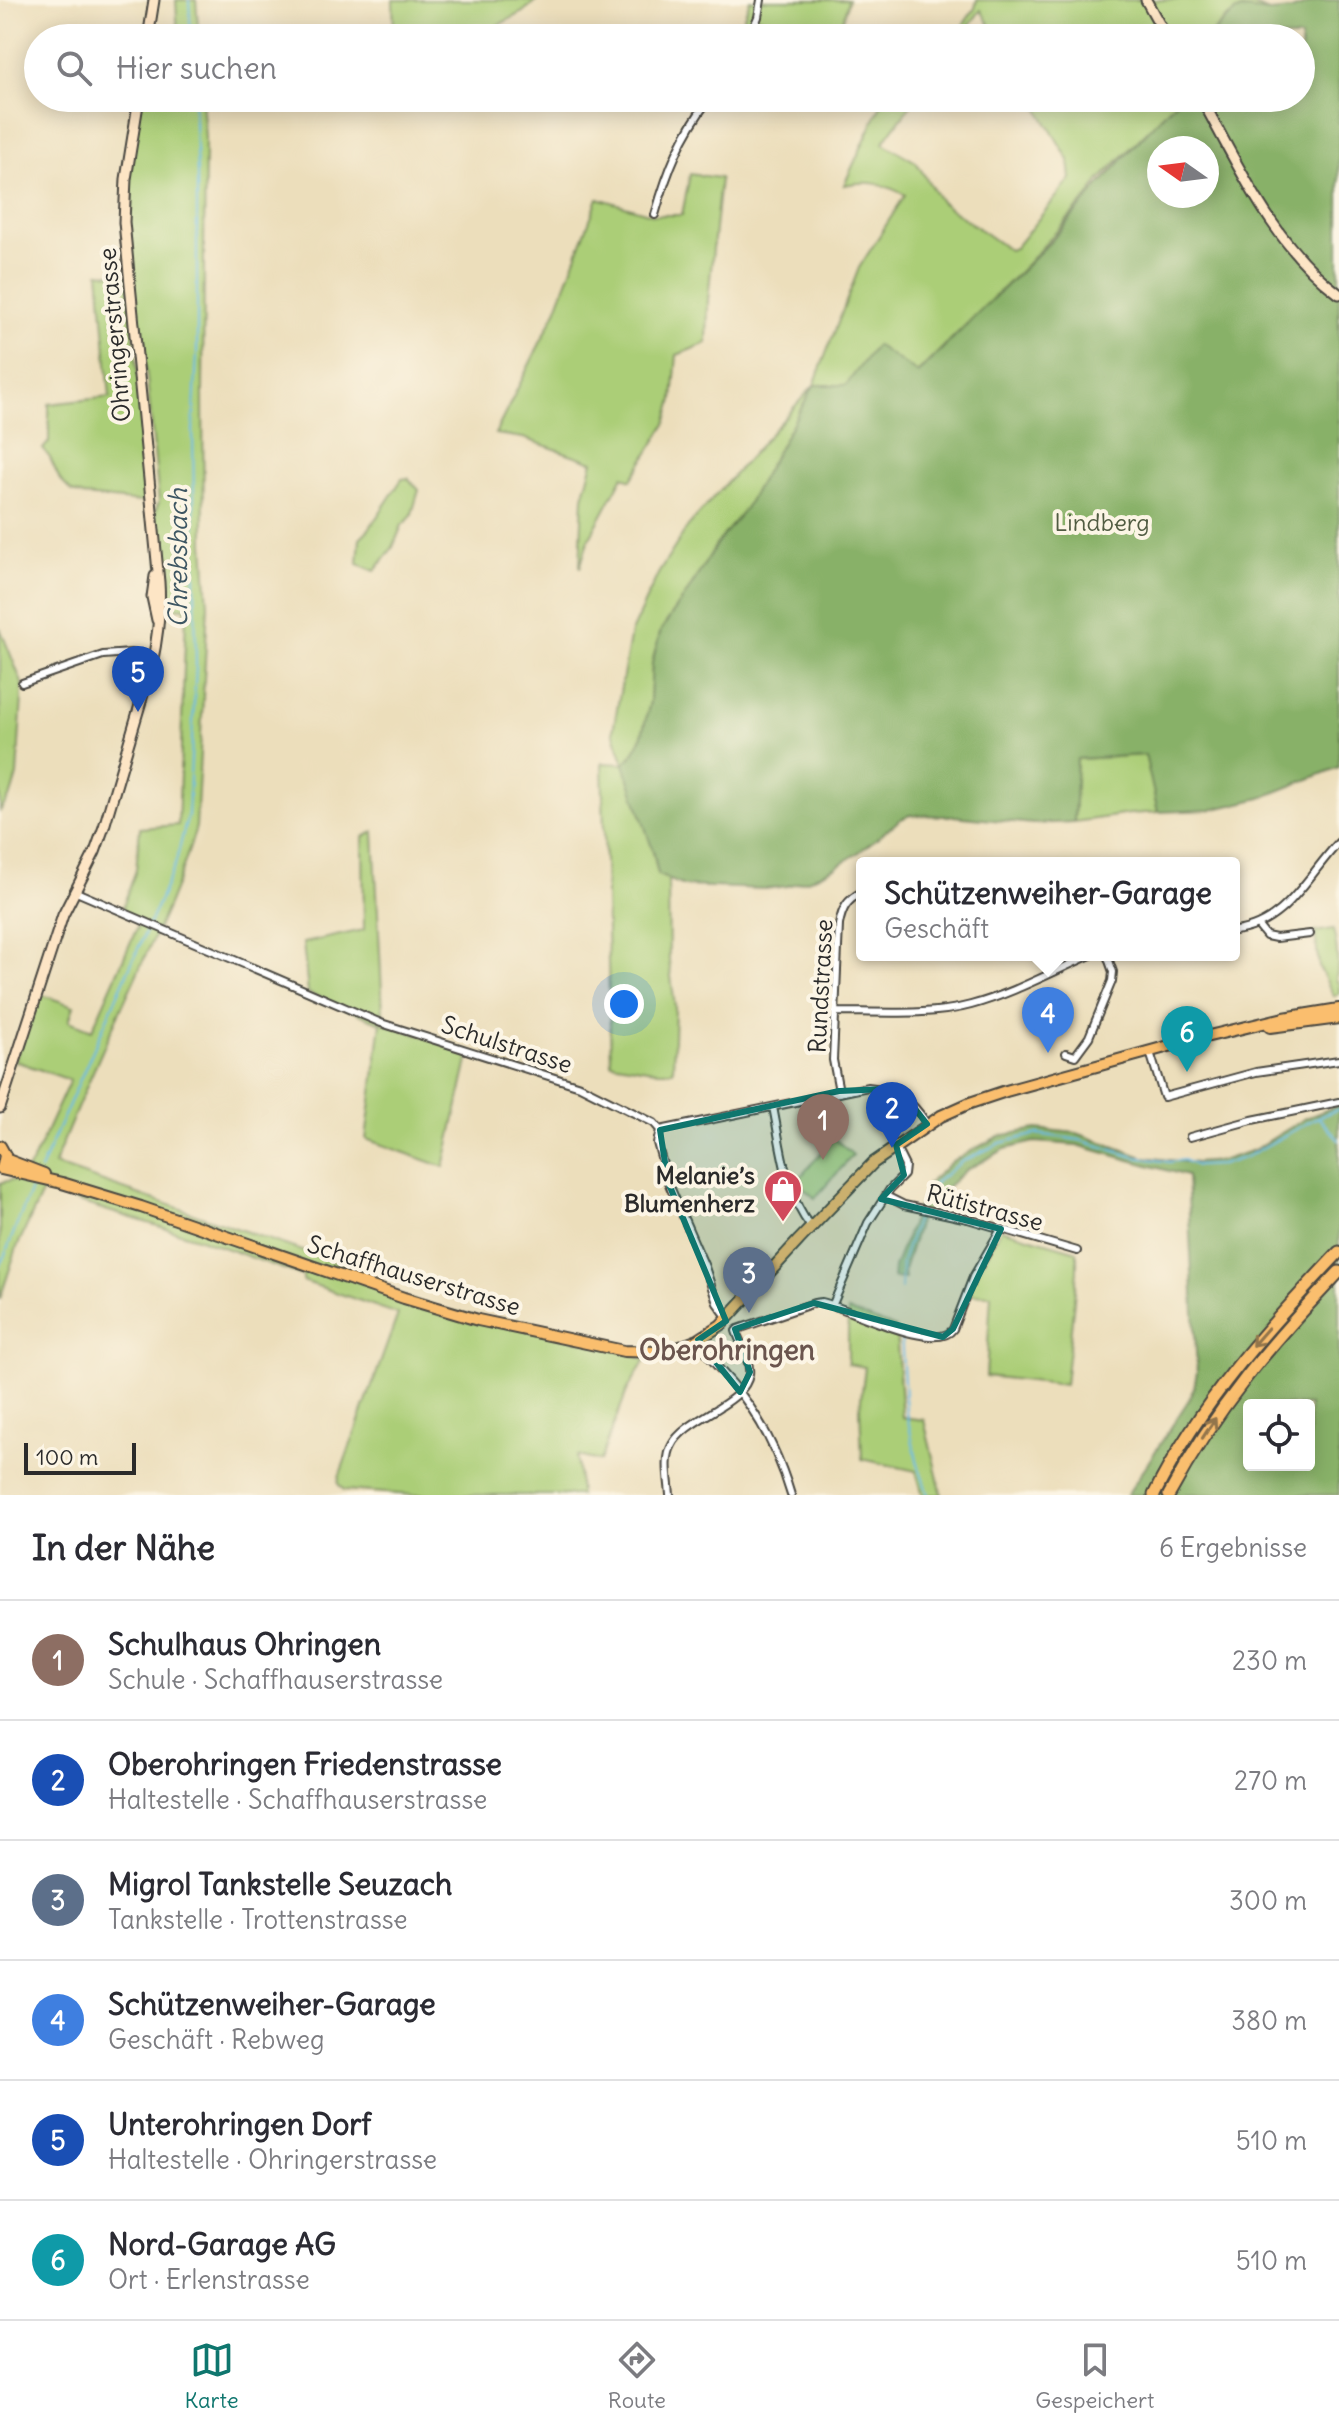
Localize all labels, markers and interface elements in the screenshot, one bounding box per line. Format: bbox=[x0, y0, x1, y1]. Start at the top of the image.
search box bbox=[24, 24, 1315, 112]
icon: search bbox=[52, 46, 96, 90]
text: Hier suchen bbox=[116, 49, 277, 87]
north arrow bbox=[1147, 136, 1219, 208]
street label: Ohringerstrasse bbox=[91, 247, 137, 423]
water label: Chrebsbach bbox=[161, 487, 194, 628]
park label: Lindberg bbox=[1054, 507, 1150, 537]
pin: 5 bbox=[112, 646, 164, 712]
popup bbox=[856, 857, 1240, 961]
text: Schützenweiher-Garage bbox=[884, 874, 1212, 912]
text: Geschäft bbox=[884, 912, 989, 945]
street label: Rundstrasse bbox=[802, 918, 838, 1054]
your location bbox=[604, 984, 644, 1024]
pin: 4 bbox=[1022, 987, 1074, 1053]
pin: 6 bbox=[1161, 1006, 1213, 1072]
street label: Schulstrasse bbox=[438, 1009, 576, 1079]
pin: 2 bbox=[866, 1082, 918, 1148]
pin: 1 bbox=[797, 1094, 849, 1160]
place label: Melanie’s Blumenherz bbox=[624, 1160, 756, 1218]
shop icon: Melanie’s Blumenherz bbox=[762, 1168, 804, 1223]
street label: Rütistrasse bbox=[923, 1177, 1047, 1237]
street label: Schaffhauserstrasse bbox=[304, 1228, 524, 1322]
pin: 3 bbox=[723, 1247, 775, 1313]
one-way arrow bbox=[1251, 1326, 1269, 1347]
district label: Oberohringen bbox=[639, 1332, 815, 1368]
map controls bbox=[1243, 1399, 1315, 1471]
button: locate bbox=[1243, 1399, 1315, 1471]
one-way arrow bbox=[1201, 1417, 1217, 1440]
scale bar bbox=[24, 1439, 136, 1475]
text: 100 m bbox=[36, 1443, 98, 1471]
text: In der Nähe bbox=[32, 1526, 215, 1569]
text: 6 Ergebnisse bbox=[1159, 1531, 1307, 1564]
text: Schulhaus Ohringen bbox=[108, 1625, 381, 1663]
text: 1 bbox=[53, 1644, 63, 1677]
text: 230 m bbox=[1232, 1644, 1307, 1677]
text: Schule · Schaffhauserstrasse bbox=[108, 1663, 443, 1696]
text: Oberohringen Friedenstrasse bbox=[108, 1745, 502, 1783]
text: 2 bbox=[51, 1764, 65, 1797]
text: 270 m bbox=[1234, 1764, 1307, 1797]
text: Haltestelle · Schaffhauserstrasse bbox=[108, 1783, 487, 1816]
text: Migrol Tankstelle Seuzach bbox=[108, 1865, 452, 1903]
text: 3 bbox=[51, 1884, 65, 1917]
text: 300 m bbox=[1229, 1884, 1307, 1917]
text: Tankstelle · Trottenstrasse bbox=[108, 1903, 408, 1936]
text: Schützenweiher-Garage bbox=[108, 1985, 436, 2023]
text: 4 bbox=[50, 2004, 66, 2037]
text: 380 m bbox=[1231, 2004, 1307, 2037]
text: Geschäft · Rebweg bbox=[108, 2023, 324, 2056]
text: Unterohringen Dorf bbox=[108, 2105, 371, 2143]
text: 5 bbox=[51, 2124, 65, 2157]
text: 510 m bbox=[1236, 2124, 1307, 2157]
text: Haltestelle · Ohringerstrasse bbox=[108, 2143, 437, 2176]
text: Nord-Garage AG bbox=[108, 2225, 336, 2263]
text: 6 bbox=[50, 2244, 66, 2277]
text: 510 m bbox=[1236, 2244, 1307, 2277]
text: Ort · Erlenstrasse bbox=[108, 2263, 310, 2296]
tab: Karte bbox=[185, 2338, 239, 2414]
tab: Route bbox=[608, 2338, 666, 2414]
tab: Gespeichert bbox=[1035, 2338, 1154, 2414]

